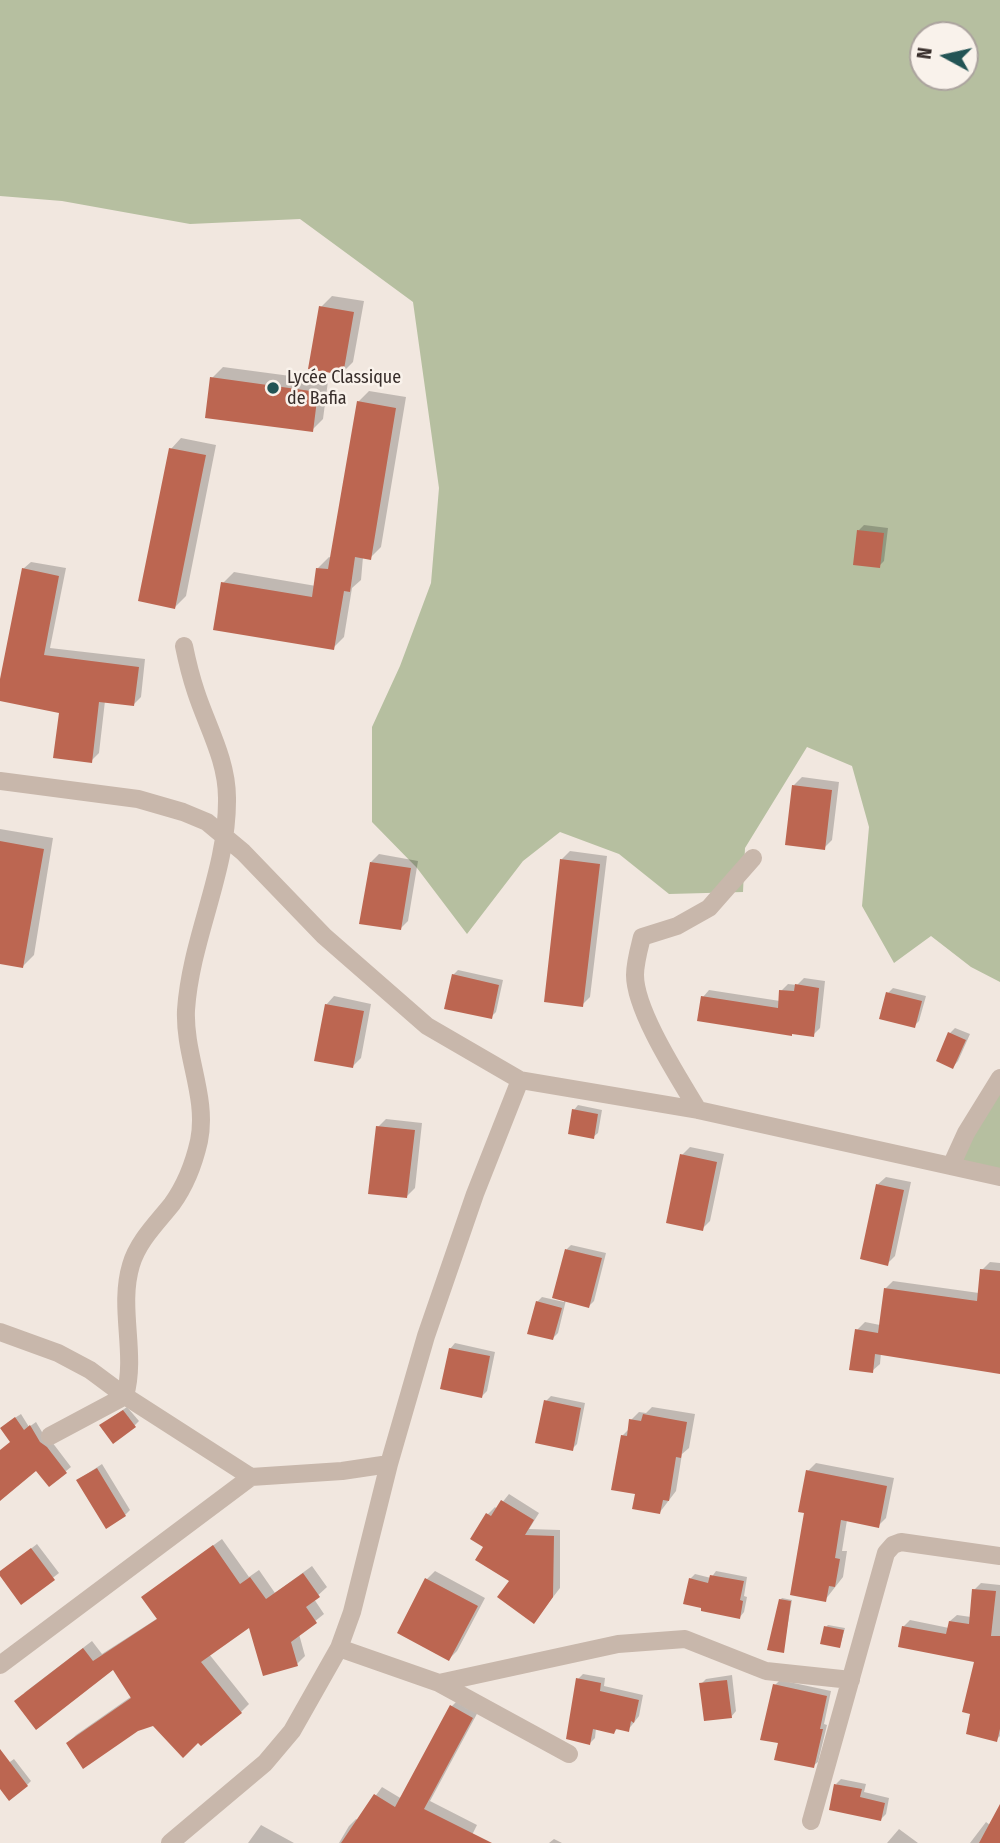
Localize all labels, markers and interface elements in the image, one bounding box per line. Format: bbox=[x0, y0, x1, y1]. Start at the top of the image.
north arrow bbox=[909, 21, 979, 91]
text: N bbox=[913, 46, 937, 61]
place label: Lycée Classique de Bafia bbox=[287, 367, 401, 410]
marker: Lycée Classique de Bafia bbox=[265, 380, 281, 396]

